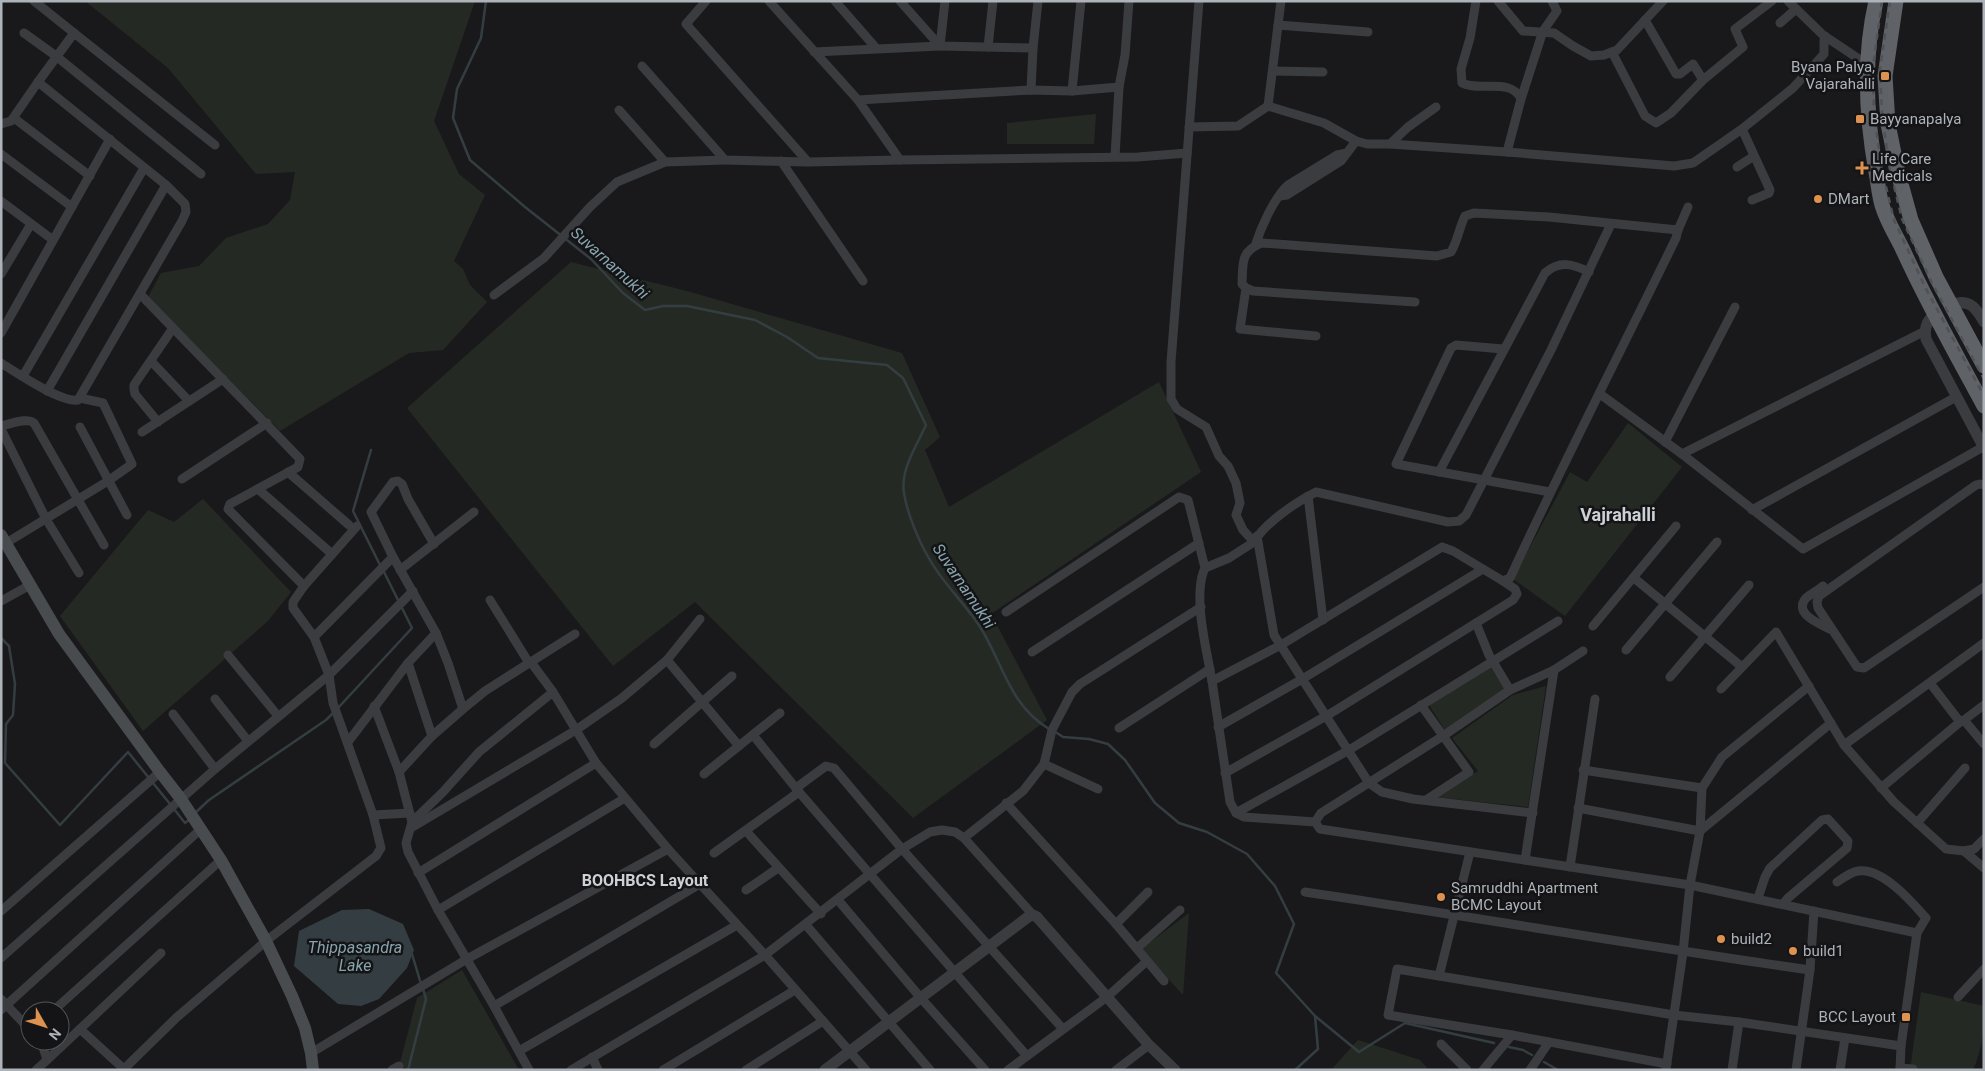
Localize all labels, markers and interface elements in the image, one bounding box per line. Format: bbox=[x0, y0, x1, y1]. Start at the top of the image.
place label: Byana Palya, Vajarahalli bbox=[1791, 58, 1875, 93]
marker: Byana Palya, Vajarahalli bbox=[1879, 70, 1891, 82]
place label: Bayyanapalya bbox=[1870, 110, 1961, 128]
marker: Bayyanapalya bbox=[1854, 113, 1866, 125]
place label: Life Care Medicals bbox=[1872, 150, 1933, 185]
marker: Life Care Medicals bbox=[1856, 162, 1868, 174]
place label: DMart bbox=[1828, 190, 1870, 208]
marker: DMart bbox=[1812, 193, 1824, 205]
water label: Suvarnamukhi bbox=[567, 223, 653, 303]
district label: Vajrahalli bbox=[1580, 504, 1656, 525]
water label: Suvarnamukhi bbox=[929, 540, 999, 632]
district label: BOOHBCS Layout bbox=[582, 871, 709, 890]
place label: Samruddhi Apartment BCMC Layout bbox=[1451, 879, 1598, 914]
marker: Samruddhi Apartment BCMC Layout bbox=[1435, 891, 1447, 903]
place label: build2 bbox=[1731, 930, 1772, 948]
marker: build2 bbox=[1715, 933, 1727, 945]
water label: Thippasandra Lake bbox=[308, 938, 402, 975]
place label: build1 bbox=[1803, 942, 1844, 960]
marker: build1 bbox=[1787, 945, 1799, 957]
north arrow bbox=[20, 1001, 70, 1051]
place label: BCC Layout bbox=[1819, 1008, 1896, 1026]
marker: BCC Layout bbox=[1900, 1011, 1912, 1023]
text: N bbox=[46, 1025, 64, 1043]

